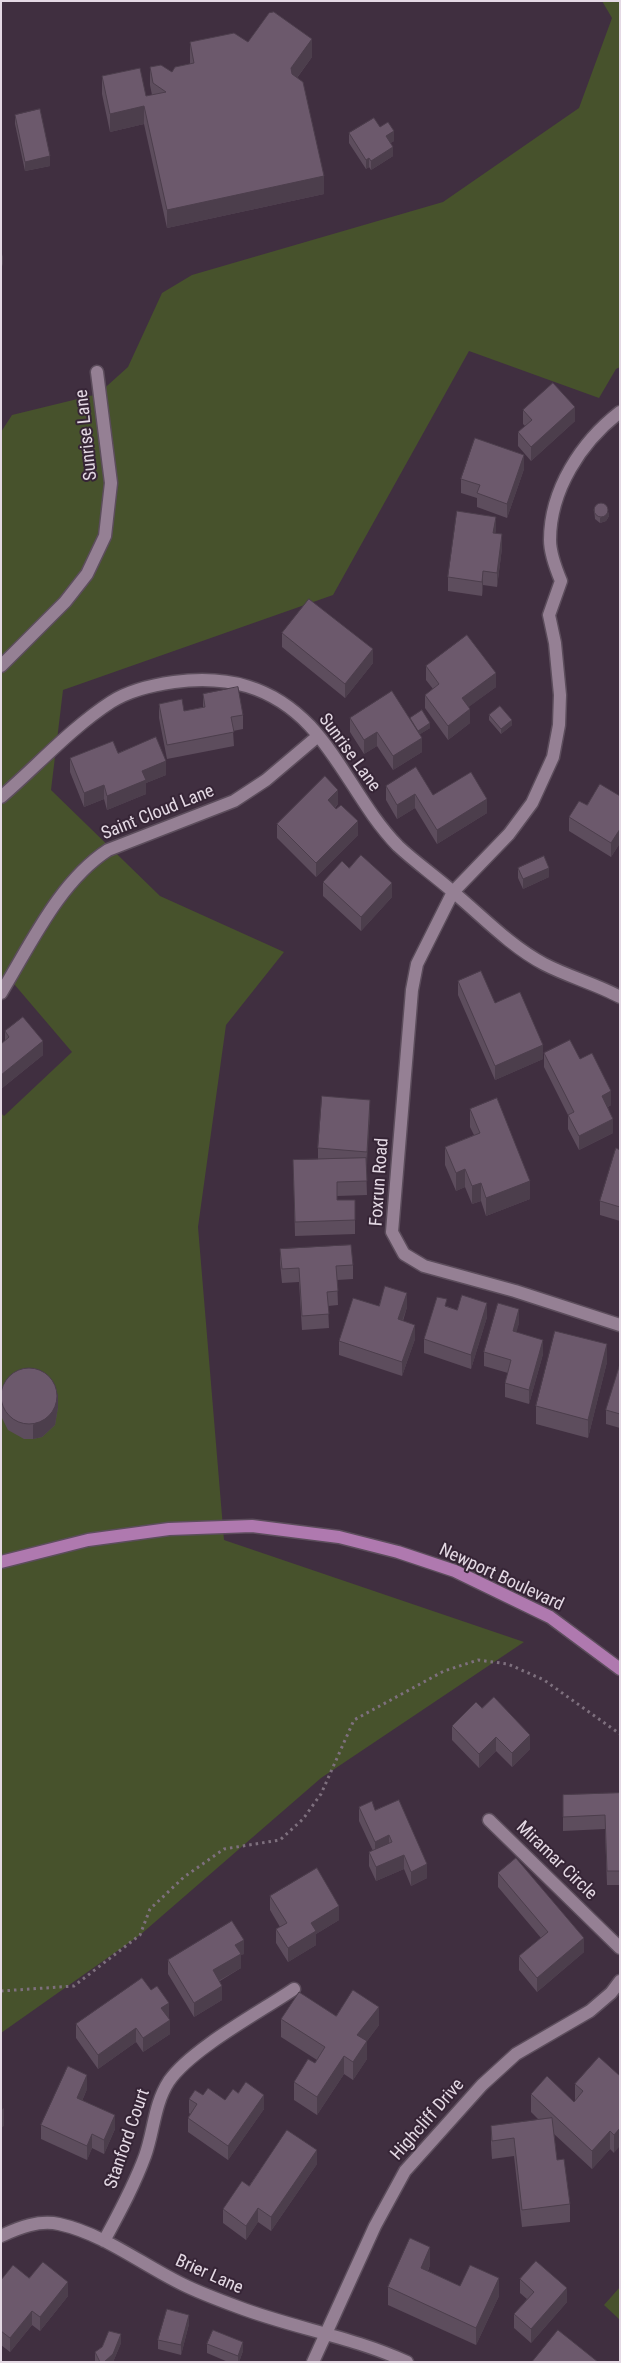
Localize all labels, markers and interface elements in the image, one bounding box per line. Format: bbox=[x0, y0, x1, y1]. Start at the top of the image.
street label: Sunrise Lane bbox=[71, 388, 103, 482]
street label: Sunrise Lane bbox=[313, 710, 385, 796]
street label: Saint Cloud Lane bbox=[98, 781, 218, 845]
street label: Foxrun Road bbox=[366, 1137, 394, 1227]
street label: Newport Boulevard bbox=[435, 1540, 567, 1616]
street label: Miramar Circle bbox=[511, 1817, 601, 1905]
street label: Highcliff Drive bbox=[387, 2075, 469, 2165]
street label: Stanford Court bbox=[101, 2086, 155, 2192]
street label: Brier Lane bbox=[172, 2251, 246, 2299]

